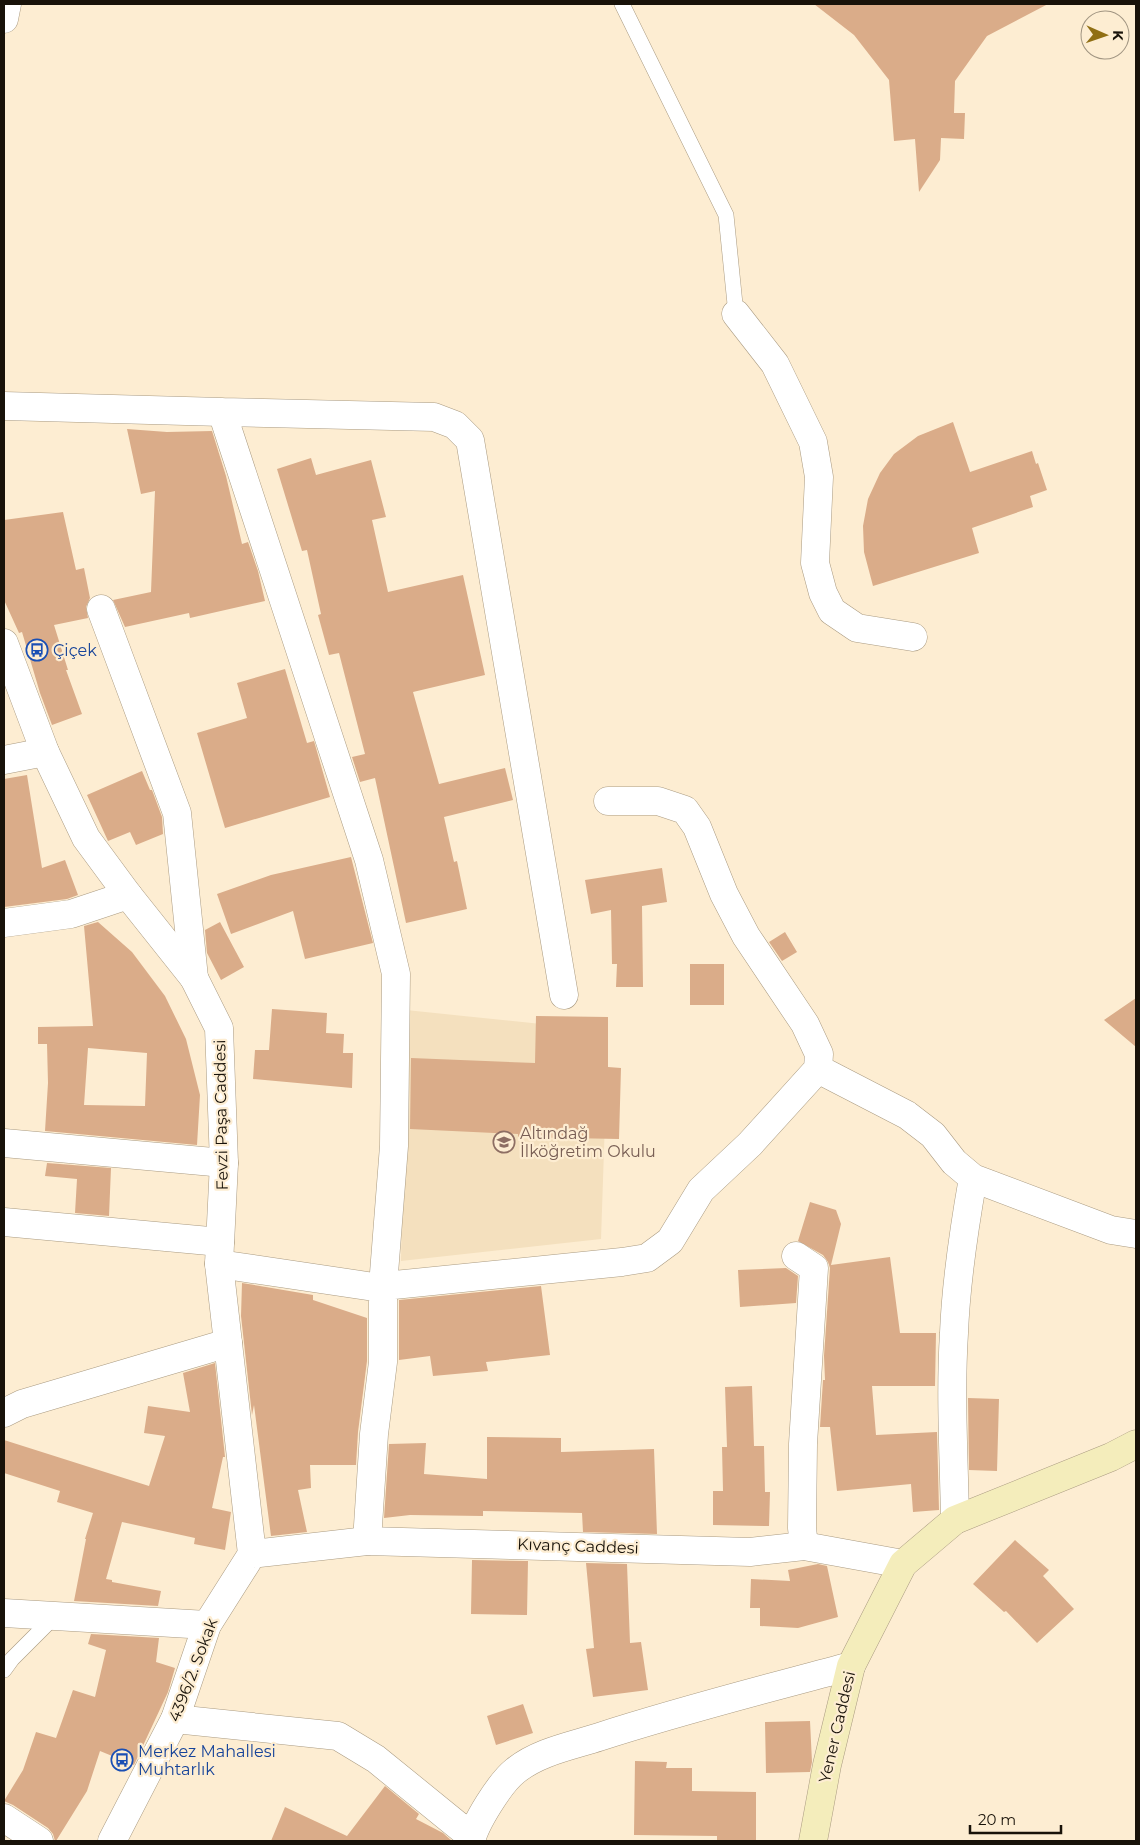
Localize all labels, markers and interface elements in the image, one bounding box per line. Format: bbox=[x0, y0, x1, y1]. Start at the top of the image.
north arrow bbox=[1080, 10, 1130, 60]
text: K bbox=[1109, 30, 1127, 42]
bus stop icon: Çiçek bbox=[25, 638, 49, 662]
place label: Çiçek bbox=[53, 641, 97, 660]
street label: Fevzi Paşa Caddesi bbox=[210, 1039, 232, 1191]
place label: Altındağ İlköğretim Okulu bbox=[520, 1124, 656, 1161]
school or university icon: Altındağ İlköğretim Okulu bbox=[492, 1130, 516, 1154]
street label: Kıvanç Caddesi bbox=[517, 1534, 639, 1558]
street label: 4396/2. Sokak bbox=[165, 1615, 222, 1725]
street label: Yener Caddesi bbox=[815, 1669, 859, 1785]
place label: Merkez Mahallesi Muhtarlık bbox=[138, 1742, 276, 1779]
bus stop icon: Merkez Mahallesi Muhtarlık bbox=[110, 1748, 134, 1772]
scale bar bbox=[970, 1802, 1061, 1834]
text: 20 m bbox=[978, 1810, 1016, 1829]

